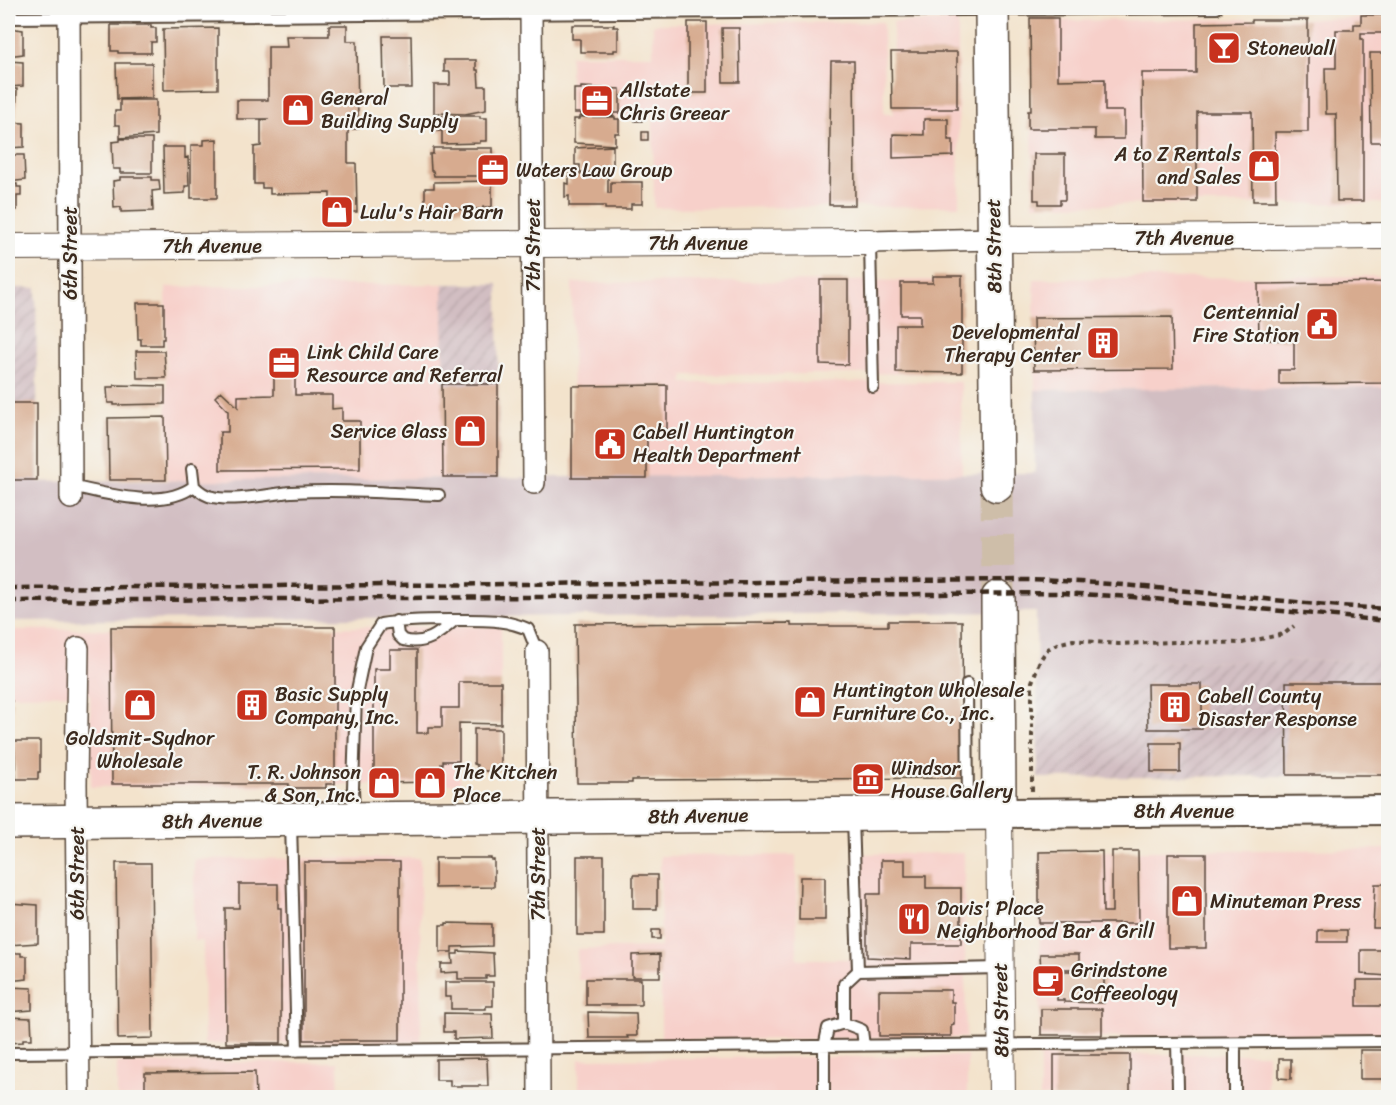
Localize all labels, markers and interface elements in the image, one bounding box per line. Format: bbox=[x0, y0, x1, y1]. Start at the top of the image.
bar icon: Stonewall bbox=[1206, 30, 1242, 66]
place label: Stonewall bbox=[1247, 31, 1336, 66]
place label: Allstate Chris Greear bbox=[619, 73, 731, 131]
place label: General Building Supply bbox=[321, 81, 459, 139]
office icon: Allstate Chris Greear bbox=[579, 83, 615, 119]
shop icon: General Building Supply bbox=[280, 92, 316, 128]
place label: A to Z Rentals and Sales bbox=[1114, 137, 1242, 195]
shop icon: A to Z Rentals and Sales bbox=[1246, 148, 1282, 184]
office icon: Waters Law Group bbox=[475, 152, 511, 188]
place label: Waters Law Group bbox=[516, 153, 673, 188]
shop icon: Lulu's Hair Barn bbox=[319, 194, 355, 230]
place label: Lulu's Hair Barn bbox=[360, 195, 503, 230]
street label: 7th Street bbox=[516, 198, 551, 292]
street label: 8th Street bbox=[976, 198, 1012, 294]
street label: 6th Street bbox=[53, 206, 88, 300]
street label: 7th Avenue bbox=[1134, 221, 1234, 256]
street label: 7th Avenue bbox=[648, 226, 748, 261]
street label: 7th Avenue bbox=[162, 229, 262, 264]
place label: Centennial Fire Station bbox=[1193, 295, 1300, 353]
public building icon: Centennial Fire Station bbox=[1304, 306, 1340, 342]
place label: Developmental Therapy Center bbox=[944, 315, 1082, 373]
building icon: Developmental Therapy Center bbox=[1085, 325, 1121, 361]
place label: Link Child Care Resource and Referral bbox=[307, 335, 503, 393]
office icon: Link Child Care Resource and Referral bbox=[266, 345, 302, 381]
shop icon: Service Glass bbox=[452, 413, 488, 449]
place label: Service Glass bbox=[331, 414, 448, 449]
place label: Cabell Huntington Health Department bbox=[633, 415, 801, 473]
public building icon: Cabell Huntington Health Department bbox=[592, 426, 628, 462]
place label: Huntington Wholesale Furniture Co., Inc. bbox=[833, 673, 1025, 731]
place label: Basic Supply Company, Inc. bbox=[275, 677, 400, 735]
place label: Cabell County Disaster Response bbox=[1198, 679, 1357, 737]
shop icon: Huntington Wholesale Furniture Co., Inc. bbox=[792, 684, 828, 720]
shop icon: Goldsmit-Sydnor Wholesale bbox=[122, 687, 158, 723]
building icon: Basic Supply Company, Inc. bbox=[234, 687, 270, 723]
building icon: Cabell County Disaster Response bbox=[1157, 689, 1193, 725]
place label: Goldsmit-Sydnor Wholesale bbox=[66, 721, 215, 779]
place label: Windsor House Gallery bbox=[891, 751, 1013, 809]
place label: T. R. Johnson & Son, Inc. bbox=[247, 755, 361, 813]
place label: The Kitchen Place bbox=[453, 755, 558, 813]
museum icon: Windsor House Gallery bbox=[850, 761, 886, 797]
shop icon: T. R. Johnson & Son, Inc. bbox=[366, 765, 402, 801]
shop icon: The Kitchen Place bbox=[412, 765, 448, 801]
street label: 8th Avenue bbox=[1134, 794, 1235, 829]
street label: 8th Avenue bbox=[648, 798, 749, 834]
street label: 8th Avenue bbox=[162, 803, 263, 839]
street label: 6th Street bbox=[60, 826, 95, 920]
street label: 7th Street bbox=[521, 827, 556, 921]
shop icon: Minuteman Press bbox=[1169, 883, 1205, 919]
place label: Minuteman Press bbox=[1210, 884, 1362, 919]
place label: Davis' Place Neighborhood Bar & Grill bbox=[937, 891, 1155, 949]
restaurant icon: Davis' Place Neighborhood Bar & Grill bbox=[896, 901, 932, 937]
place label: Grindstone Coffeeology bbox=[1071, 953, 1178, 1011]
street label: 8th Street bbox=[983, 962, 1019, 1058]
cafe icon: Grindstone Coffeeology bbox=[1030, 963, 1066, 999]

